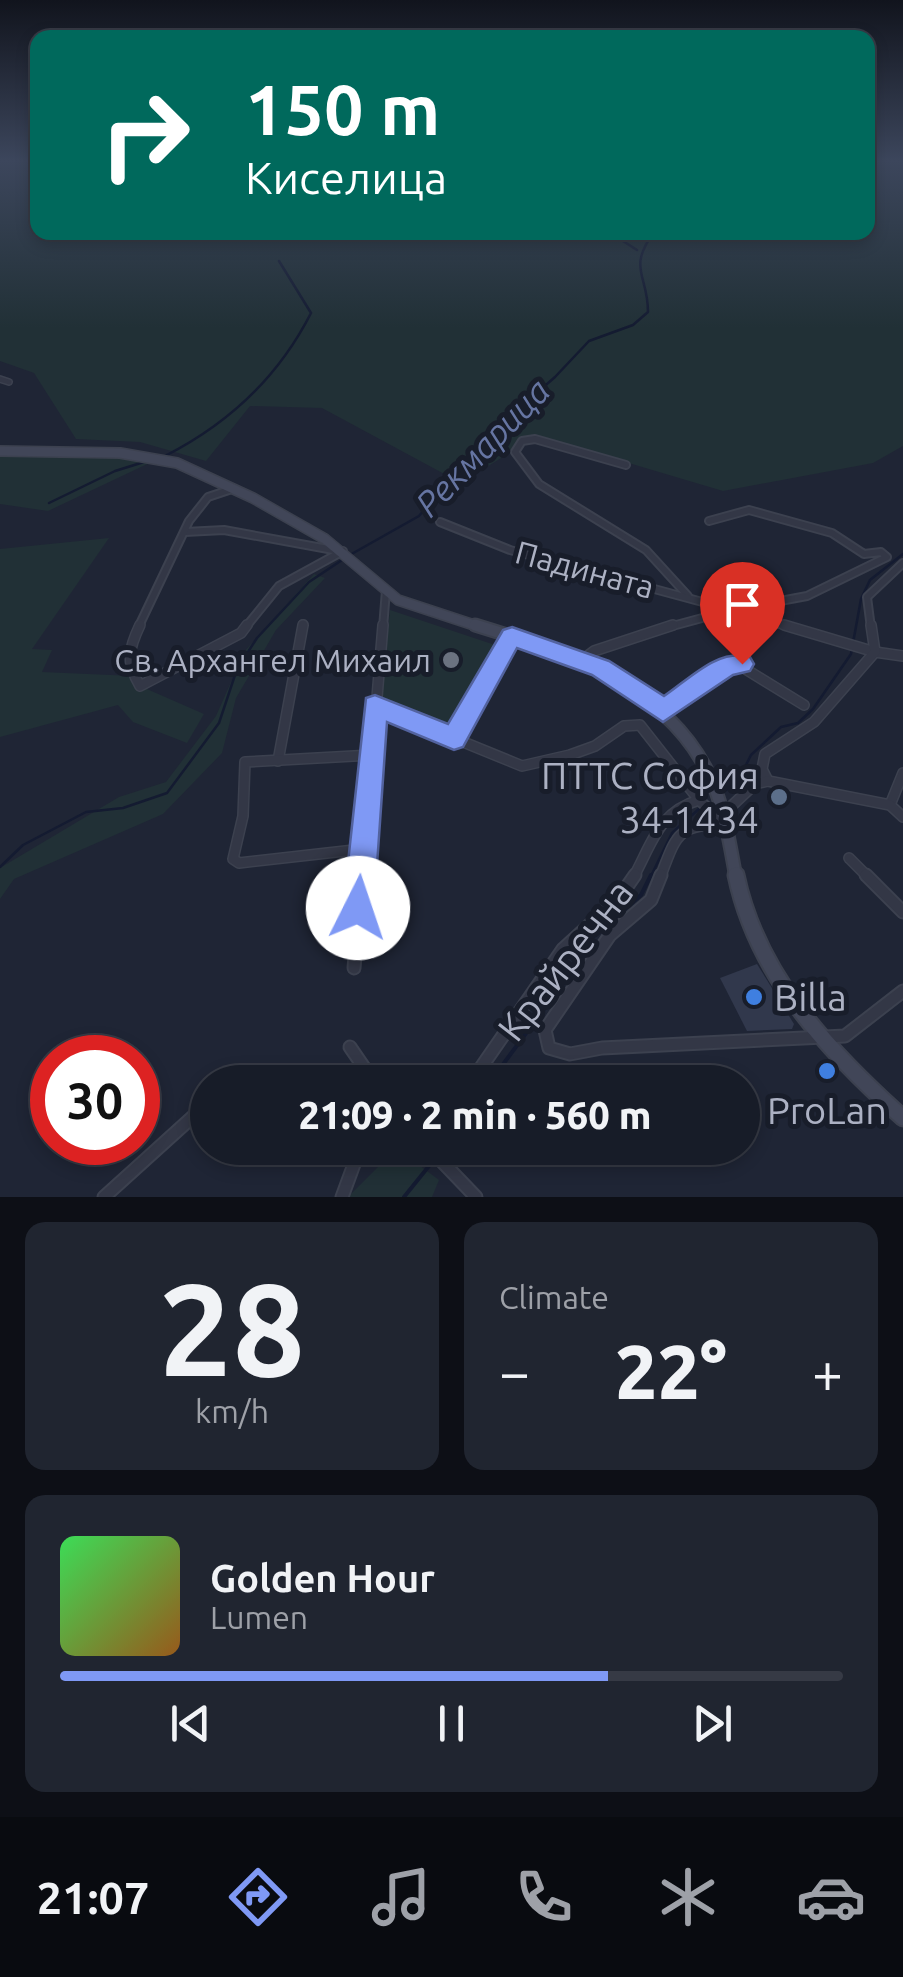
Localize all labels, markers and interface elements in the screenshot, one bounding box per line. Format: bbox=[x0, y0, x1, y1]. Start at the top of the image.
icon: right bbox=[80, 70, 210, 200]
text: 150 m bbox=[245, 70, 440, 148]
text: Киселица bbox=[245, 152, 447, 203]
water label: Рекмарица bbox=[407, 370, 557, 524]
street label: Падината bbox=[512, 533, 658, 605]
pin bbox=[700, 562, 785, 665]
icon: arrive bbox=[715, 577, 770, 632]
place label: Св. Архангел Михаил bbox=[114, 642, 431, 678]
marker: Св. Архангел Михаил bbox=[440, 649, 462, 671]
place label: ПТТС София 34-1434 bbox=[541, 754, 759, 840]
marker: ПТТС София 34-1434 bbox=[768, 786, 790, 808]
position arrow bbox=[306, 856, 410, 960]
street label: Крайречна bbox=[489, 871, 641, 1049]
place label: Billa bbox=[774, 976, 847, 1018]
marker: Billa bbox=[743, 986, 765, 1008]
speed limit sign: 30 bbox=[30, 1035, 160, 1165]
marker: ProLan bbox=[816, 1060, 838, 1082]
place label: ProLan bbox=[767, 1089, 887, 1131]
text: 21:09 · 2 min · 560 m bbox=[298, 1094, 652, 1136]
text: 28 bbox=[159, 1255, 305, 1401]
text: Climate bbox=[499, 1279, 609, 1315]
text: 22° bbox=[615, 1329, 727, 1413]
text: − bbox=[499, 1341, 530, 1402]
text: + bbox=[812, 1341, 843, 1402]
text: km/h bbox=[195, 1393, 269, 1429]
text: Golden Hour bbox=[210, 1557, 435, 1599]
text: Lumen bbox=[210, 1599, 308, 1635]
icon: previous bbox=[163, 1696, 218, 1751]
icon: pause bbox=[424, 1696, 479, 1751]
icon: next bbox=[685, 1696, 740, 1751]
icon: directions bbox=[223, 1862, 293, 1932]
icon: music bbox=[366, 1862, 436, 1932]
icon: phone bbox=[509, 1862, 579, 1932]
icon: climate bbox=[653, 1862, 723, 1932]
icon: car bbox=[796, 1862, 866, 1932]
text: 21:07 bbox=[37, 1872, 149, 1923]

